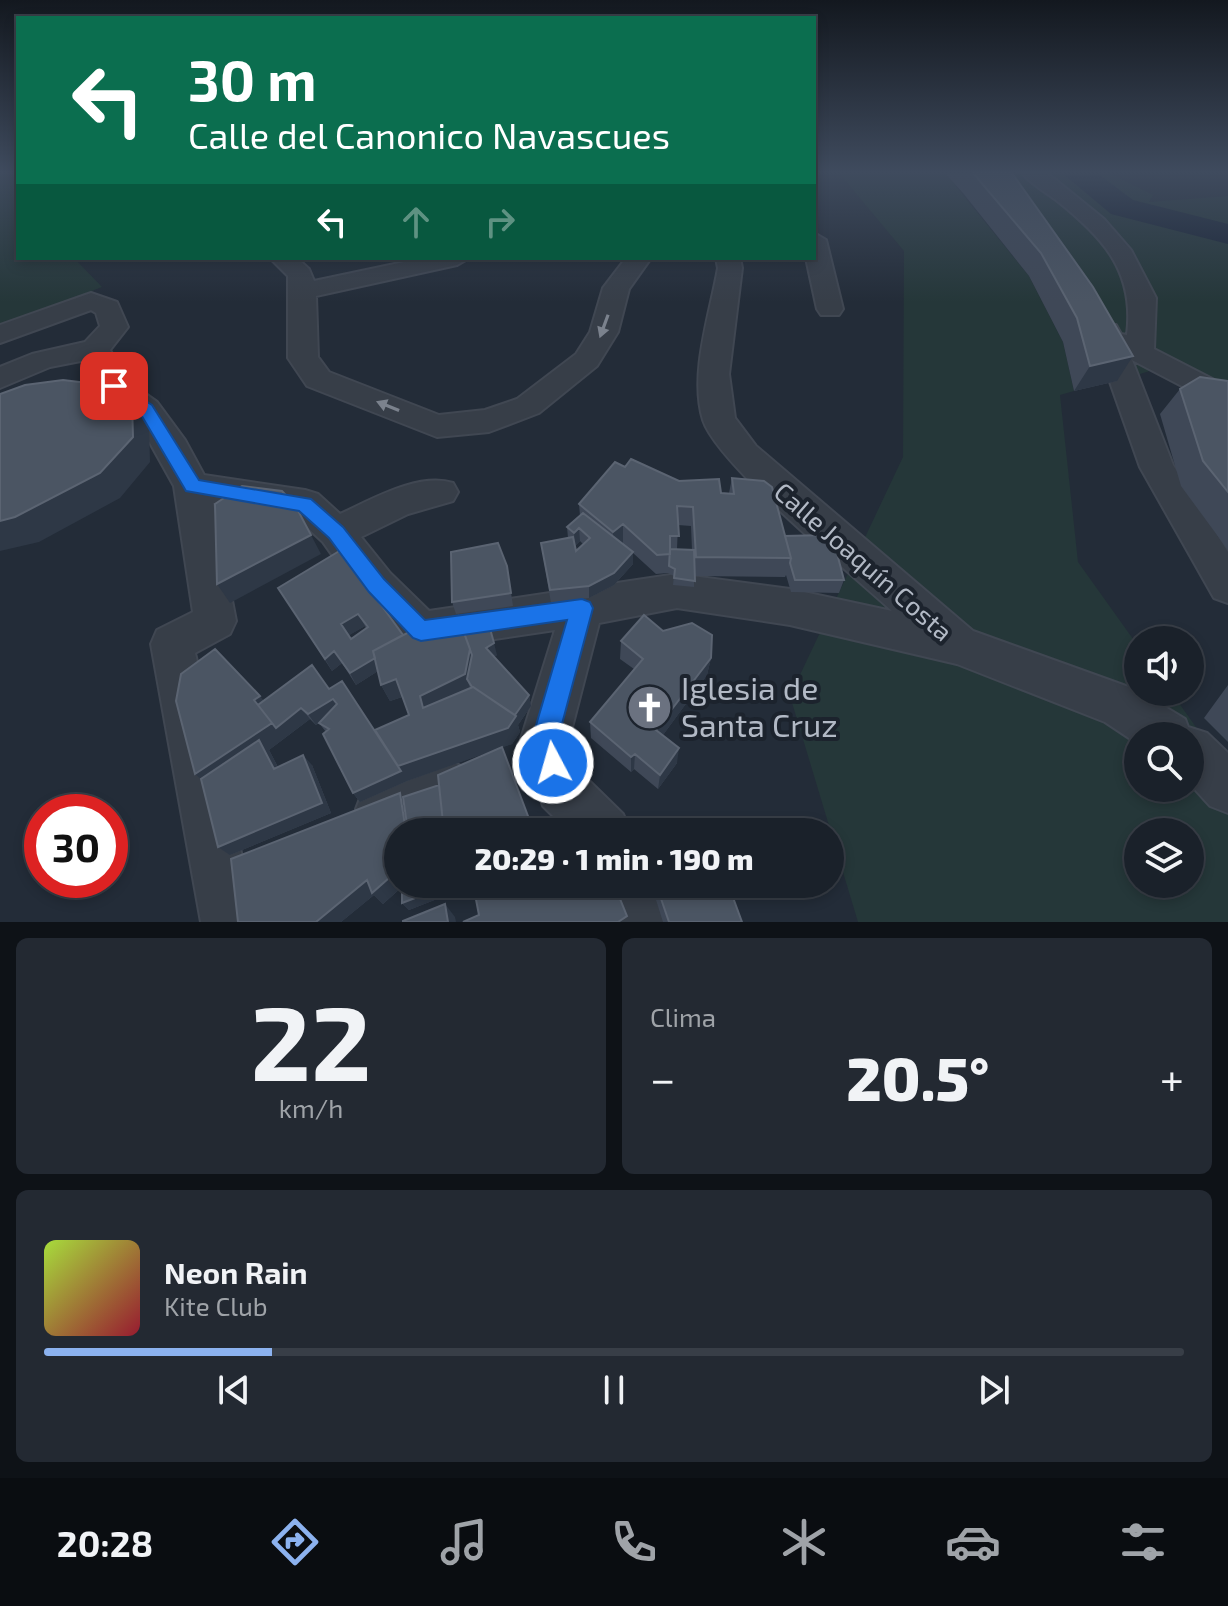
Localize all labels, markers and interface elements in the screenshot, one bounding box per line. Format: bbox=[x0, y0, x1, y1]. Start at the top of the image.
text: 30 m bbox=[188, 45, 317, 112]
icon: left bbox=[56, 48, 160, 152]
text: Calle del Canonico Navascues bbox=[188, 113, 670, 156]
icon: left bbox=[310, 200, 354, 244]
icon: ahead bbox=[394, 200, 438, 244]
icon: right bbox=[478, 200, 522, 244]
one-way arrow bbox=[597, 314, 610, 338]
pin bbox=[80, 352, 148, 420]
icon: arrive bbox=[92, 364, 136, 408]
one-way arrow bbox=[376, 399, 400, 412]
street label: Calle Joaquín Costa bbox=[769, 475, 959, 647]
map controls bbox=[1124, 626, 1204, 898]
button: sound bbox=[1124, 626, 1204, 706]
place label: Iglesia de Santa Cruz bbox=[681, 668, 838, 743]
church icon: Iglesia de Santa Cruz bbox=[626, 683, 674, 731]
position arrow bbox=[511, 721, 595, 805]
button: search bbox=[1124, 722, 1204, 802]
speed limit sign: 30 bbox=[24, 794, 128, 898]
button: layers bbox=[1124, 818, 1204, 898]
text: 20:29 · 1 min · 190 m bbox=[474, 840, 754, 876]
text: 22 bbox=[251, 977, 371, 1102]
text: Clima bbox=[650, 1001, 716, 1032]
text: 20.5° bbox=[846, 1041, 989, 1113]
text: − bbox=[650, 1051, 676, 1104]
text: + bbox=[1160, 1051, 1184, 1104]
text: km/h bbox=[279, 1092, 343, 1123]
text: Neon Rain bbox=[164, 1254, 308, 1290]
text: Kite Club bbox=[164, 1290, 268, 1321]
icon: previous bbox=[212, 1368, 256, 1412]
icon: pause bbox=[592, 1368, 636, 1412]
icon: next bbox=[972, 1368, 1016, 1412]
icon: directions bbox=[267, 1514, 323, 1570]
icon: music bbox=[436, 1514, 492, 1570]
icon: phone bbox=[606, 1514, 662, 1570]
icon: climate bbox=[776, 1514, 832, 1570]
icon: car bbox=[945, 1514, 1001, 1570]
icon: filters bbox=[1115, 1514, 1171, 1570]
text: 20:28 bbox=[57, 1521, 153, 1564]

